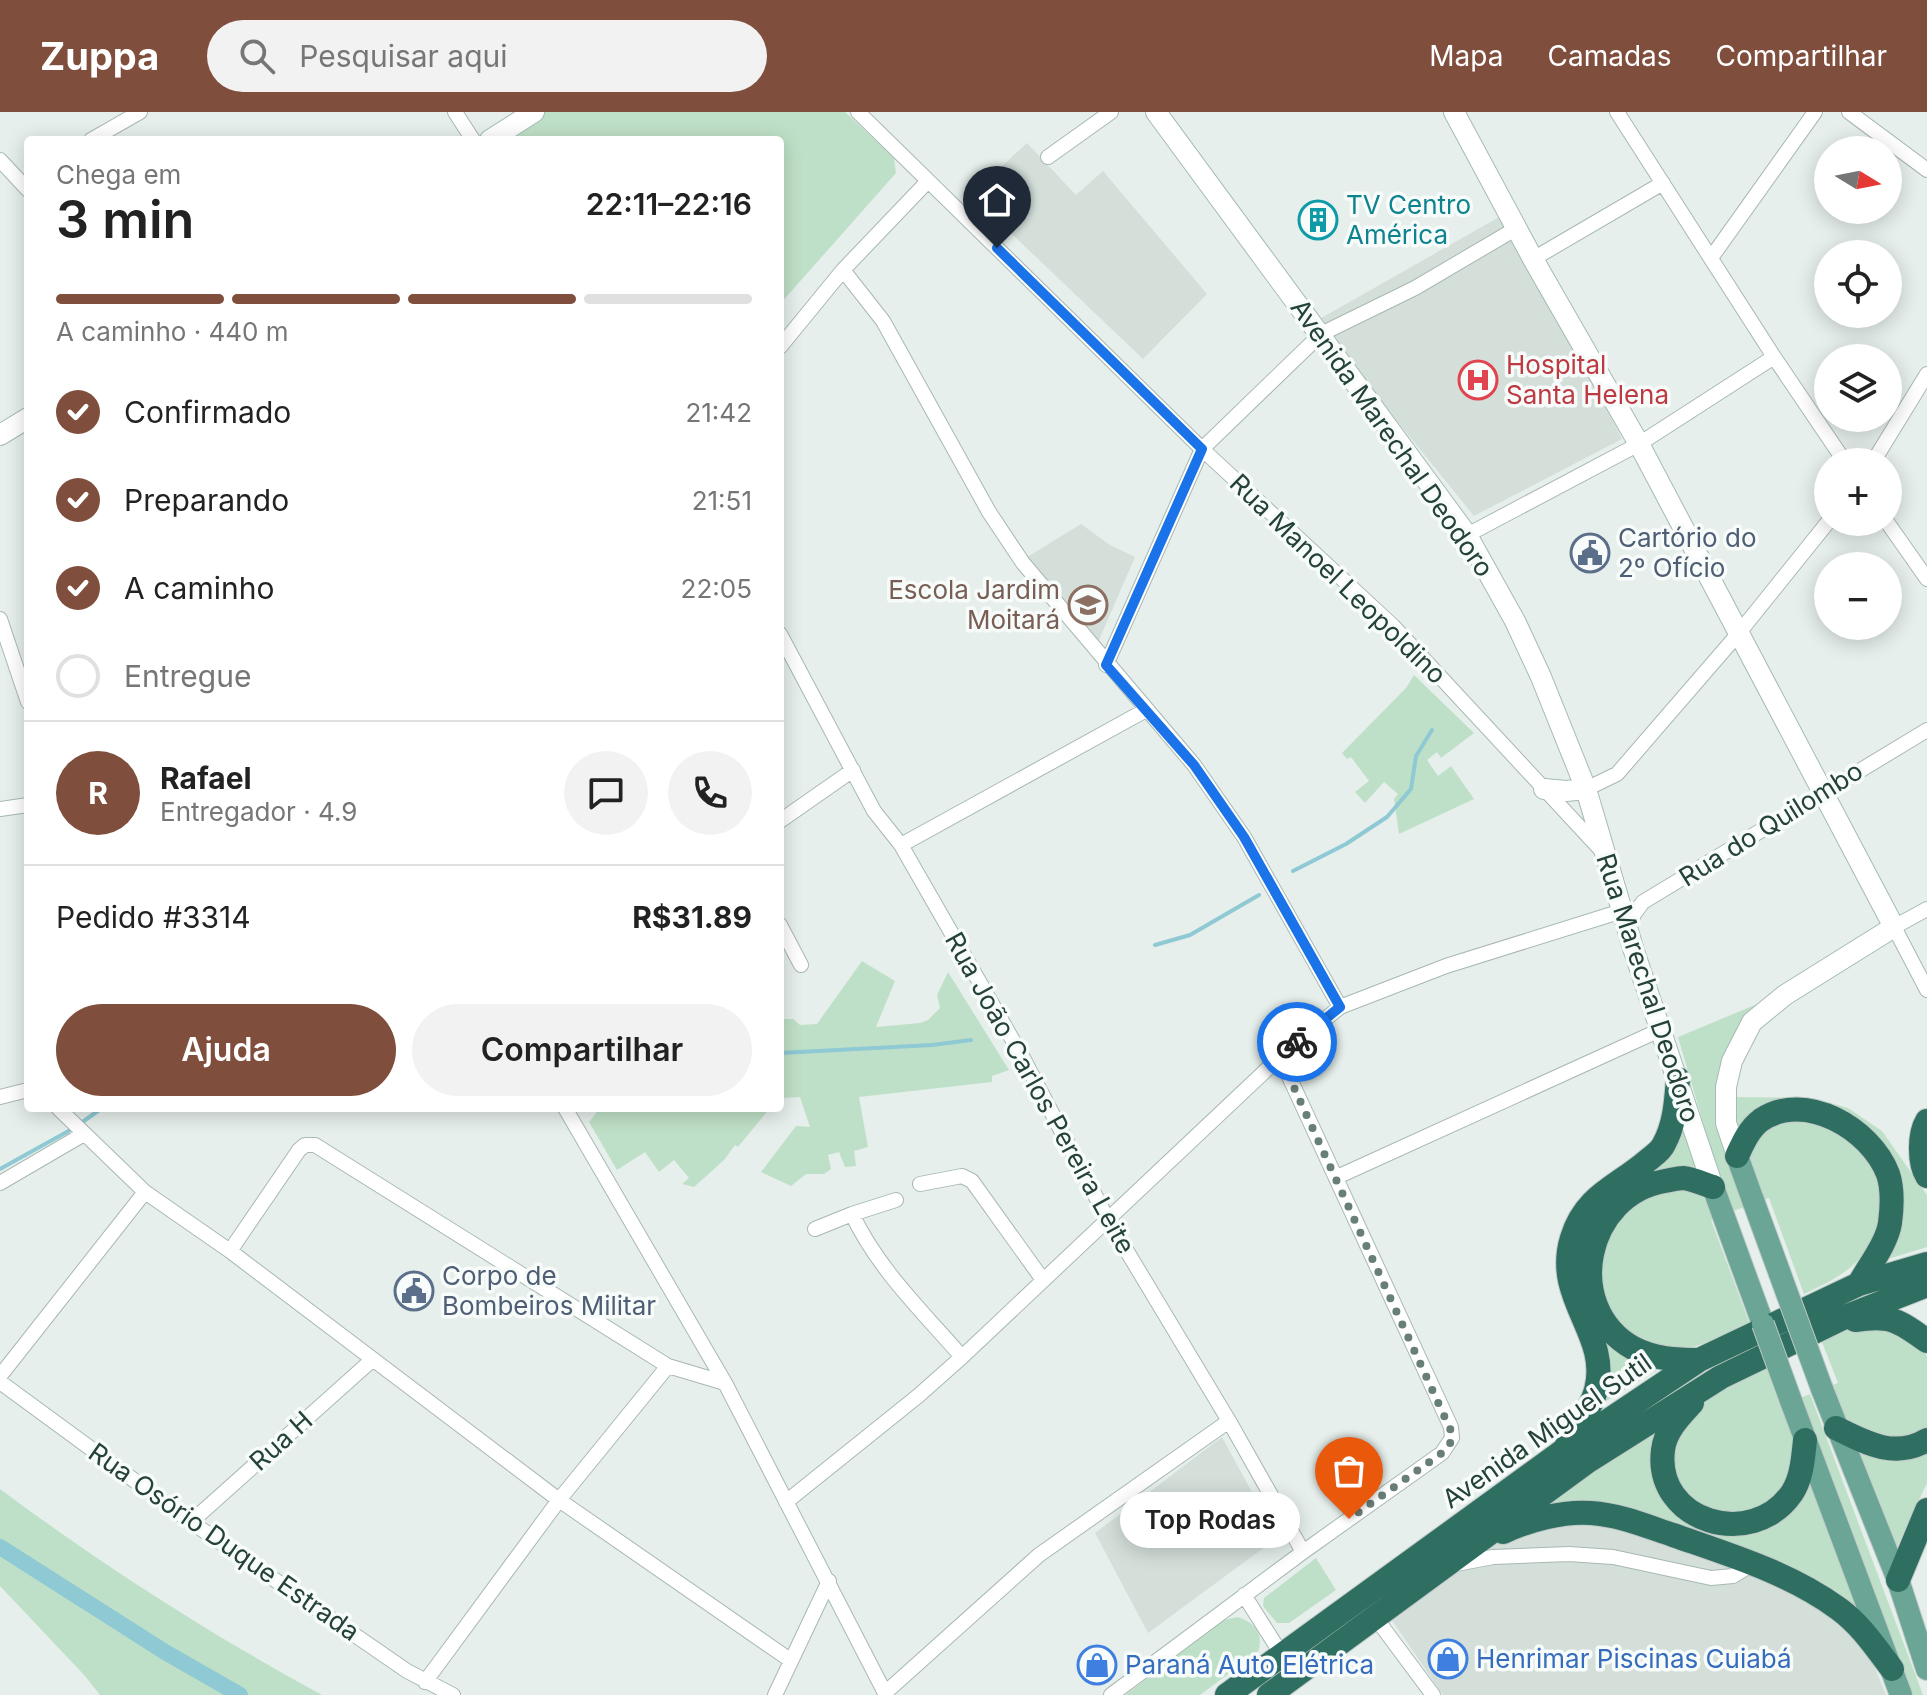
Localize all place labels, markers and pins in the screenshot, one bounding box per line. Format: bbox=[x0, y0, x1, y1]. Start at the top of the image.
pin bbox=[963, 166, 1031, 248]
place label: TV Centro América bbox=[1346, 189, 1471, 250]
building icon: TV Centro América bbox=[1297, 199, 1339, 241]
place label: Hospital Santa Helena bbox=[1506, 349, 1669, 410]
hospital icon: Hospital Santa Helena bbox=[1457, 359, 1499, 401]
place label: Cartório do 2º Ofício bbox=[1618, 522, 1757, 583]
public building icon: Cartório do 2º Ofício bbox=[1569, 532, 1611, 574]
place label: Escola Jardim Moitará bbox=[888, 574, 1060, 635]
school or university icon: Escola Jardim Moitará bbox=[1067, 584, 1109, 626]
place label: Corpo de Bombeiros Militar bbox=[442, 1260, 656, 1321]
public building icon: Corpo de Bombeiros Militar bbox=[393, 1270, 435, 1312]
pin bbox=[1315, 1437, 1383, 1519]
callout: Top Rodas bbox=[1121, 1491, 1301, 1547]
shop icon: Henrimar Piscinas Cuiabá bbox=[1427, 1638, 1469, 1680]
place label: Henrimar Piscinas Cuiabá bbox=[1476, 1643, 1792, 1674]
shop icon: Paraná Auto Elétrica bbox=[1076, 1644, 1118, 1686]
place label: Paraná Auto Elétrica bbox=[1125, 1649, 1374, 1680]

